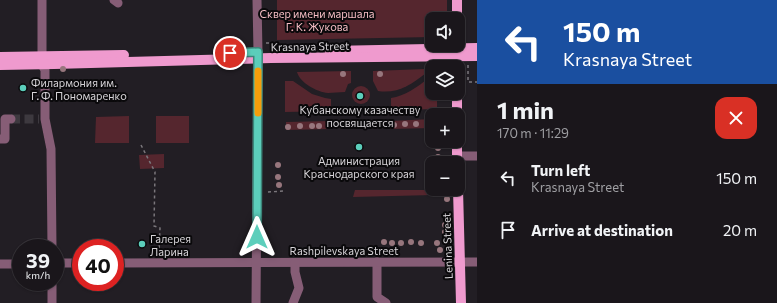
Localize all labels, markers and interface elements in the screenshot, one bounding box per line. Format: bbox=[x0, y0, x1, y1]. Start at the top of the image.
park label: Сквер имени маршала Г. К. Жукова bbox=[259, 7, 375, 33]
map controls bbox=[425, 12, 465, 196]
button: sound bbox=[425, 12, 465, 52]
text: 150 m bbox=[563, 14, 640, 48]
icon: left bbox=[497, 16, 549, 68]
pin bbox=[213, 36, 247, 70]
street label: Krasnaya Street bbox=[270, 39, 350, 53]
icon: arrive bbox=[219, 42, 241, 64]
text: Krasnaya Street bbox=[563, 48, 692, 70]
button: layers bbox=[425, 60, 465, 100]
place label: Филармония им. Г. Ф. Пономаренко bbox=[31, 76, 127, 102]
marker: Филармония им. Г. Ф. Пономаренко bbox=[18, 83, 28, 93]
marker: Кубанскому казачеству посвящается bbox=[355, 91, 365, 101]
text: 1 min bbox=[497, 95, 554, 124]
button: close bbox=[715, 97, 757, 139]
place label: Кубанскому казачеству посвящается bbox=[300, 103, 421, 129]
button: + bbox=[425, 108, 465, 148]
text: 170 m · 11:29 bbox=[497, 125, 569, 141]
marker: Администрация Краснодарского края bbox=[354, 142, 364, 152]
place label: Администрация Краснодарского края bbox=[303, 154, 415, 180]
button: − bbox=[425, 156, 465, 196]
text: Turn left bbox=[531, 161, 590, 179]
icon: left bbox=[497, 167, 519, 189]
text: 150 m bbox=[716, 169, 757, 187]
text: Krasnaya Street bbox=[531, 179, 624, 195]
street label: Lenina Street bbox=[439, 212, 455, 279]
position arrow bbox=[236, 216, 278, 258]
icon: arrive bbox=[497, 219, 519, 241]
text: Arrive at destination bbox=[531, 221, 673, 239]
text: 20 m bbox=[723, 221, 757, 239]
place label: Галерея Ларина bbox=[150, 232, 191, 258]
speed limit sign: 40 bbox=[72, 239, 124, 291]
marker: Галерея Ларина bbox=[137, 239, 147, 249]
street label: Rashpilevskaya Street bbox=[290, 244, 399, 257]
text: 39 bbox=[26, 248, 50, 272]
text: km/h bbox=[26, 269, 50, 281]

